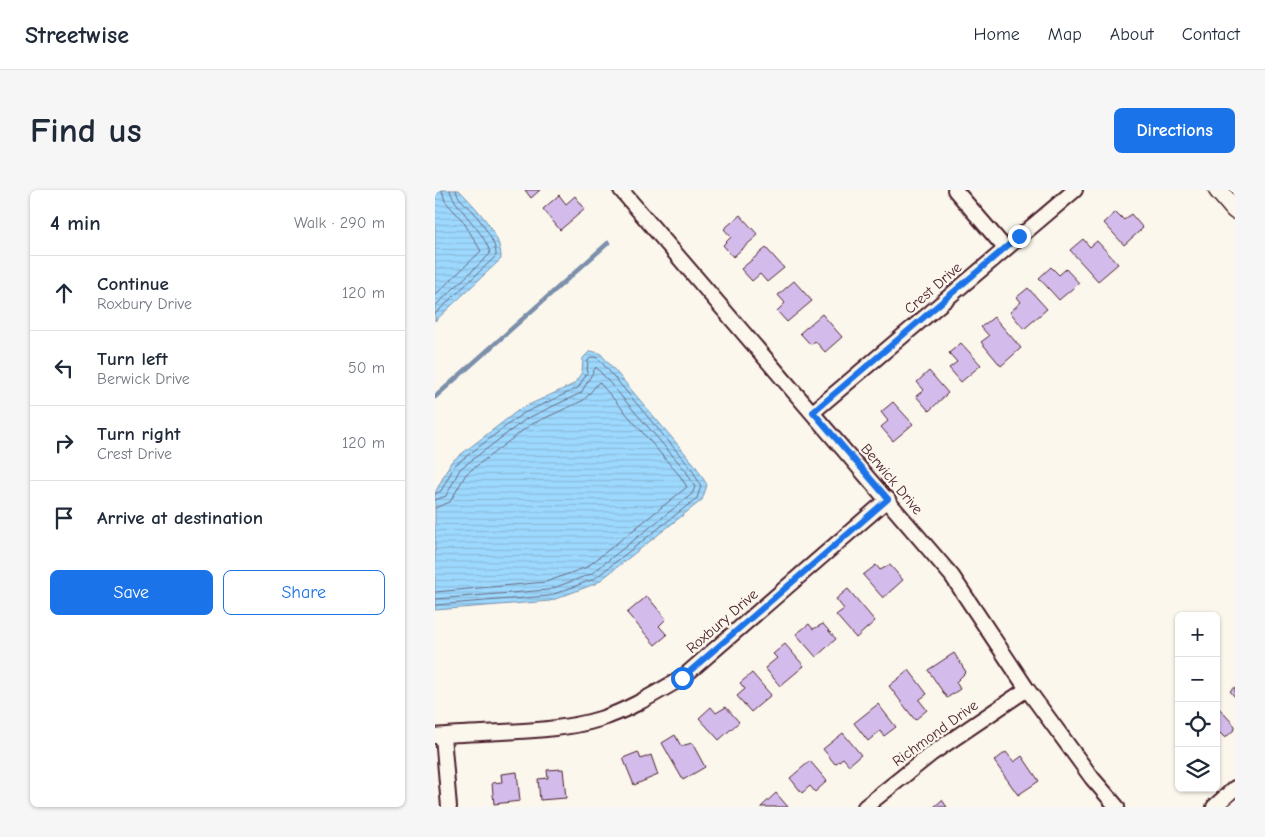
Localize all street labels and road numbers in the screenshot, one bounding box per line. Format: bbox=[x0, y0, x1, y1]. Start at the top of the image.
street label: Crest Drive bbox=[901, 258, 966, 318]
street label: Berwick Drive bbox=[857, 440, 927, 518]
street label: Roxbury Drive bbox=[682, 585, 762, 657]
street label: Richmond Drive bbox=[889, 696, 982, 770]

